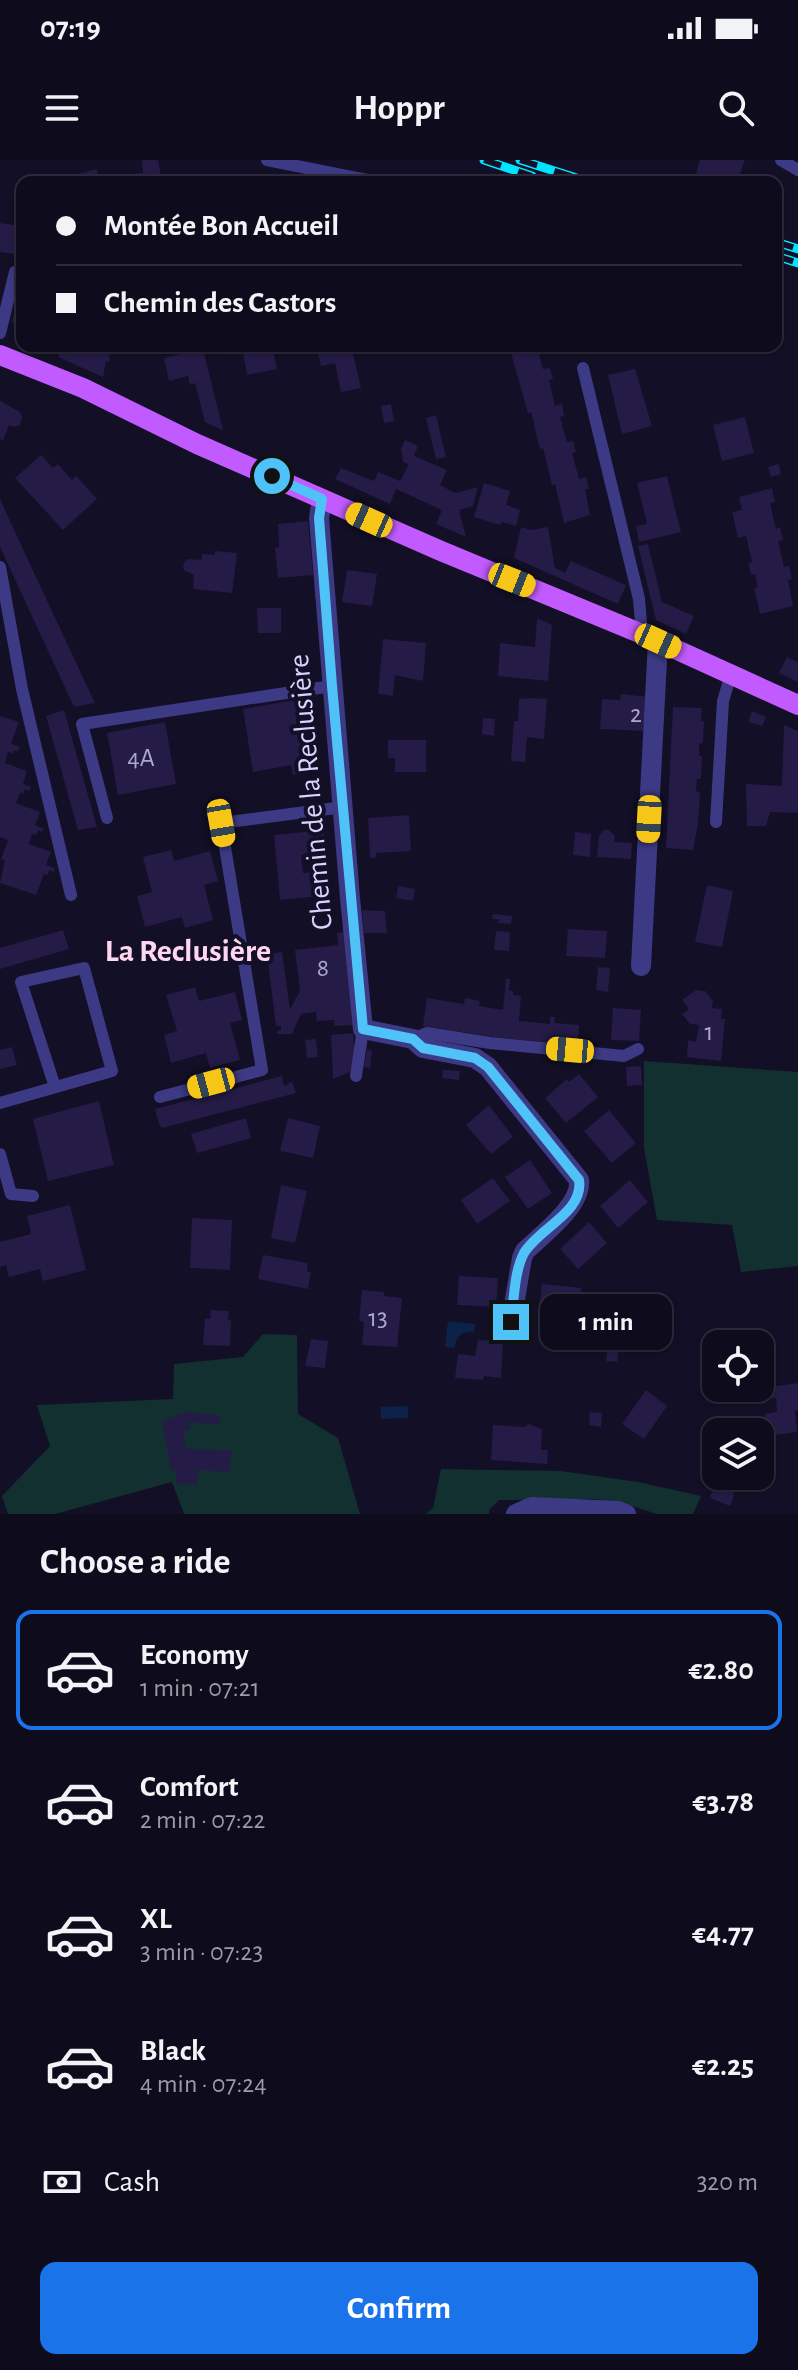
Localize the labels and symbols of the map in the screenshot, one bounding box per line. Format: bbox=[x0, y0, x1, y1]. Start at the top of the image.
route start bbox=[254, 458, 290, 494]
car bbox=[342, 499, 396, 541]
car bbox=[485, 560, 539, 600]
car bbox=[631, 620, 685, 662]
street label: Chemin de la Reclusière bbox=[284, 653, 338, 931]
house number: 2 bbox=[630, 701, 642, 727]
house number: 4A bbox=[127, 745, 155, 771]
car bbox=[636, 794, 662, 844]
car bbox=[205, 797, 237, 849]
district label: La Reclusière bbox=[105, 935, 271, 967]
house number: 8 bbox=[317, 955, 329, 981]
house number: 1 bbox=[705, 1019, 713, 1045]
car bbox=[545, 1036, 595, 1064]
car bbox=[185, 1065, 237, 1101]
callout: 1 min bbox=[539, 1294, 671, 1350]
route end bbox=[493, 1304, 529, 1340]
house number: 13 bbox=[368, 1305, 388, 1331]

